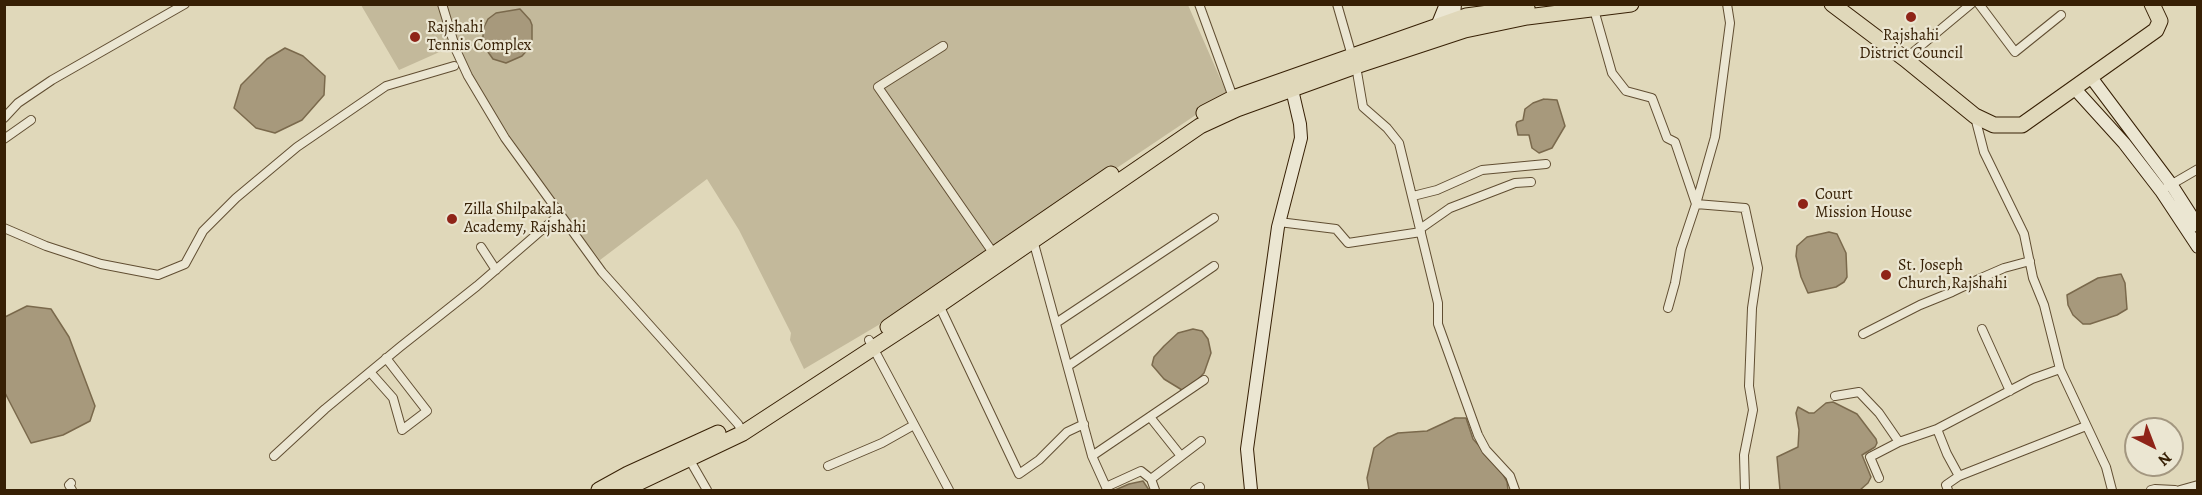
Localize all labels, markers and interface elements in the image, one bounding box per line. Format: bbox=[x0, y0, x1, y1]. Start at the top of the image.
marker: Rajshahi District Council bbox=[1904, 10, 1918, 24]
place label: Rajshahi Tennis Complex bbox=[427, 18, 531, 56]
place label: Rajshahi District Council bbox=[1859, 26, 1963, 64]
marker: Rajshahi Tennis Complex bbox=[408, 30, 422, 44]
place label: Court Mission House bbox=[1815, 185, 1912, 223]
marker: Court Mission House bbox=[1796, 197, 1810, 211]
place label: Zilla Shilpakala Academy, Rajshahi bbox=[464, 200, 586, 238]
marker: Zilla Shilpakala Academy, Rajshahi bbox=[445, 212, 459, 226]
place label: St. Joseph Church,Rajshahi bbox=[1898, 256, 2008, 294]
marker: St. Joseph Church,Rajshahi bbox=[1879, 268, 1893, 282]
north arrow bbox=[2124, 417, 2184, 477]
text: N bbox=[2153, 447, 2176, 471]

